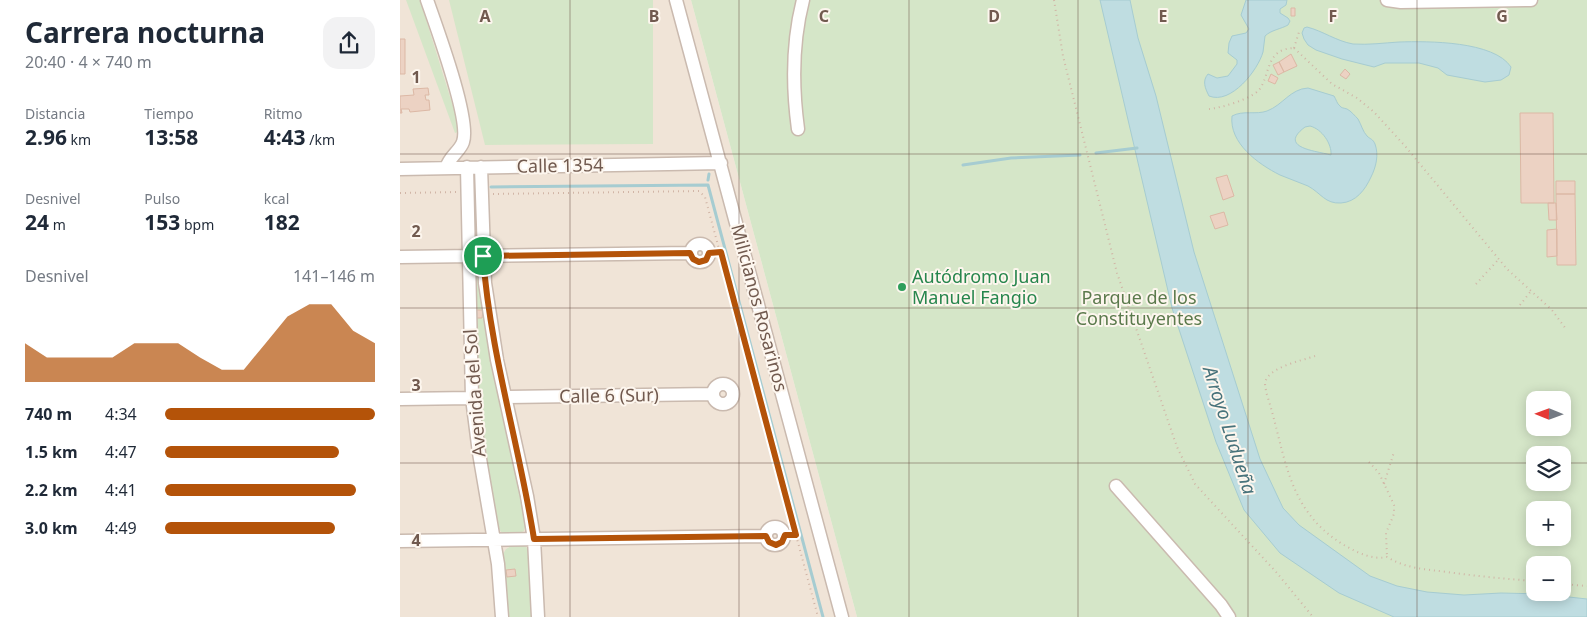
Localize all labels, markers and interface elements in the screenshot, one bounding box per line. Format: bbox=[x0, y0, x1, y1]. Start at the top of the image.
text: A bbox=[479, 5, 491, 27]
text: B bbox=[649, 5, 659, 27]
text: C bbox=[819, 5, 829, 27]
text: D bbox=[988, 5, 1000, 27]
text: E bbox=[1159, 5, 1168, 27]
text: F bbox=[1329, 5, 1337, 27]
text: G bbox=[1496, 5, 1508, 27]
text: Carrera nocturna bbox=[25, 13, 265, 51]
button: share bbox=[323, 17, 375, 69]
text: 20:40 · 4 × 740 m bbox=[25, 51, 152, 73]
text: 1 bbox=[411, 66, 421, 88]
text: Distancia bbox=[25, 104, 85, 123]
text: Tiempo bbox=[144, 104, 194, 123]
text: Ritmo bbox=[264, 104, 303, 123]
text: 2.96 bbox=[25, 123, 67, 151]
text: 13:58 bbox=[144, 123, 198, 151]
text: 4:43 bbox=[264, 123, 306, 151]
text: km bbox=[67, 130, 91, 149]
text: /km bbox=[306, 130, 335, 149]
street label: Calle 1354 bbox=[516, 152, 604, 178]
text: Desnivel bbox=[25, 189, 81, 208]
text: Pulso bbox=[144, 189, 180, 208]
text: kcal bbox=[264, 189, 289, 208]
text: 24 bbox=[25, 208, 49, 236]
text: 153 bbox=[144, 208, 180, 236]
text: 182 bbox=[264, 208, 300, 236]
text: m bbox=[49, 215, 66, 234]
text: bpm bbox=[180, 215, 214, 234]
text: 2 bbox=[411, 220, 421, 242]
street label: Milicianos Rosarinos bbox=[726, 221, 794, 394]
pin bbox=[462, 235, 504, 277]
icon: arrive bbox=[469, 242, 497, 270]
place label: Autódromo Juan Manuel Fangio bbox=[912, 264, 1051, 309]
text: Desnivel bbox=[25, 265, 89, 287]
text: 141–146 m bbox=[293, 265, 375, 287]
marker: Autódromo Juan Manuel Fangio bbox=[896, 281, 908, 293]
park label: Parque de los Constituyentes bbox=[1076, 285, 1202, 330]
street label: Avenida del Sol bbox=[458, 328, 490, 458]
water label: Arroyo Ludueña bbox=[1196, 361, 1263, 498]
text: 3 bbox=[411, 374, 421, 396]
street label: Calle 6 (Sur) bbox=[559, 382, 659, 408]
north arrow bbox=[1526, 391, 1571, 436]
map controls bbox=[1526, 391, 1571, 601]
text: 740 m bbox=[25, 403, 72, 425]
text: 4:34 bbox=[105, 403, 137, 425]
text: 1.5 km bbox=[25, 441, 77, 463]
text: 4:47 bbox=[105, 441, 137, 463]
button: layers bbox=[1526, 446, 1571, 491]
text: 2.2 km bbox=[25, 479, 77, 501]
text: 4:41 bbox=[105, 479, 137, 501]
button: + bbox=[1526, 501, 1571, 546]
text: 3.0 km bbox=[25, 517, 77, 539]
text: 4:49 bbox=[105, 517, 137, 539]
text: 4 bbox=[411, 529, 421, 551]
button: − bbox=[1526, 556, 1571, 601]

